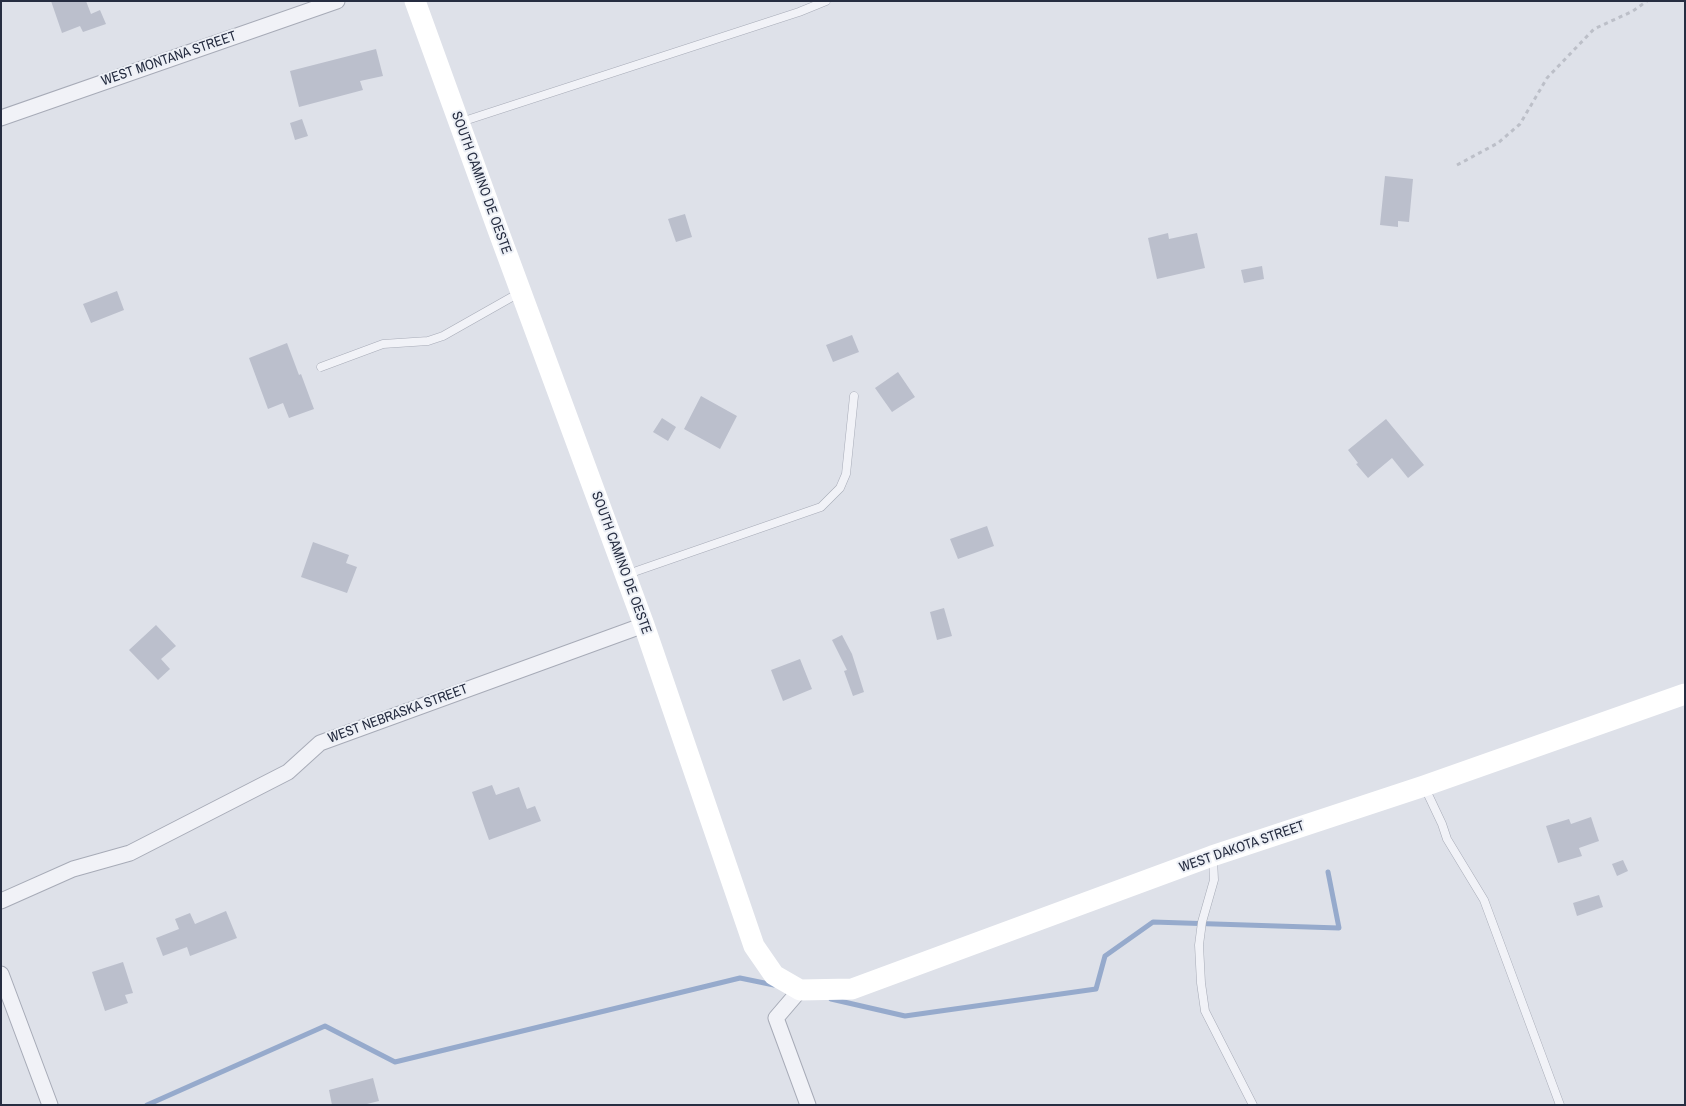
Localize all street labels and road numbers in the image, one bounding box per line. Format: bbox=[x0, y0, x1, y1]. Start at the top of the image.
street label: WEST MONTANA STREET bbox=[99, 28, 239, 90]
street label: SOUTH CAMINO DE OESTE bbox=[447, 109, 515, 257]
street label: SOUTH CAMINO DE OESTE bbox=[587, 489, 655, 637]
street label: WEST NEBRASKA STREET bbox=[326, 681, 470, 747]
street label: WEST DAKOTA STREET bbox=[1177, 818, 1307, 876]

